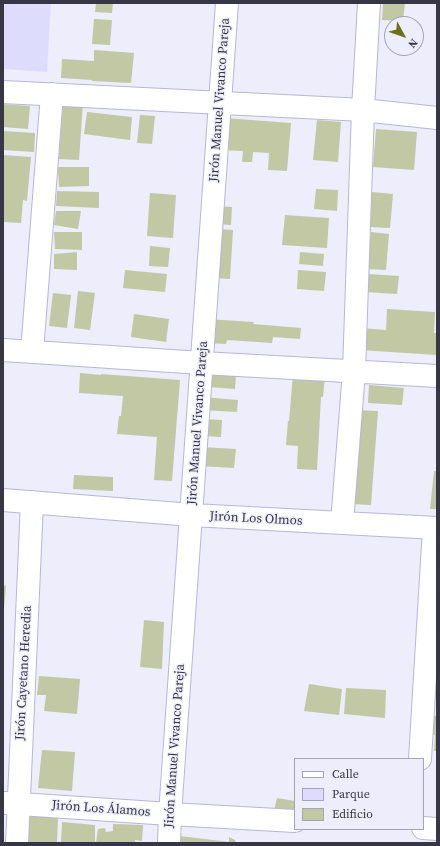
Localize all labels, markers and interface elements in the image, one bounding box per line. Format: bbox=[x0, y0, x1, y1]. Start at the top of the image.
north arrow bbox=[384, 16, 424, 56]
street label: Jirón Manuel Vivanco Pareja bbox=[206, 17, 234, 183]
text: N bbox=[404, 35, 421, 51]
street label: Jirón Manuel Vivanco Pareja bbox=[184, 340, 212, 506]
street label: Jirón Los Olmos bbox=[209, 509, 303, 529]
street label: Jirón Cayetano Heredia bbox=[13, 605, 35, 741]
street label: Jirón Manuel Vivanco Pareja bbox=[161, 663, 189, 829]
legend bbox=[294, 758, 424, 830]
text: Calle bbox=[332, 766, 359, 782]
text: Parque bbox=[332, 786, 370, 802]
street label: Jirón Los Álamos bbox=[51, 798, 151, 820]
text: Edificio bbox=[332, 806, 373, 822]

